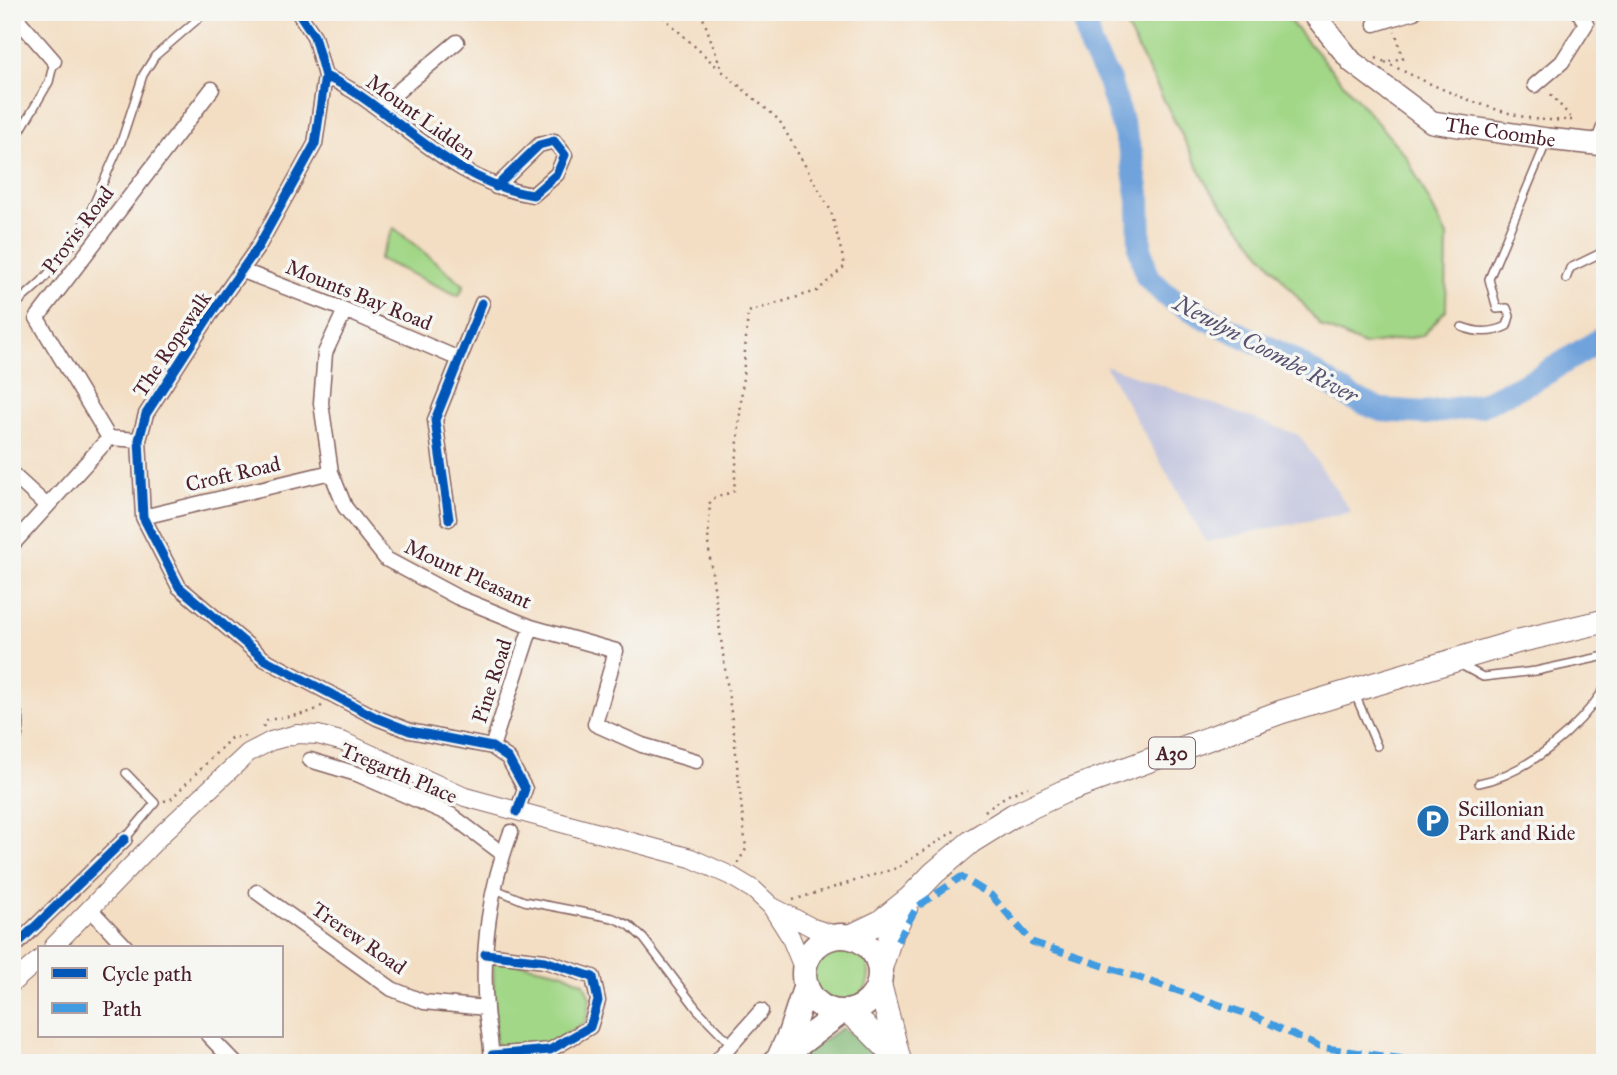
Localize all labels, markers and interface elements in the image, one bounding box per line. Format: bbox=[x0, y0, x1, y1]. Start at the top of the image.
street label: Mount Lidden bbox=[361, 69, 481, 165]
street label: The Coombe bbox=[1443, 111, 1557, 153]
street label: Provis Road bbox=[37, 181, 120, 279]
street label: Mounts Bay Road bbox=[282, 254, 437, 336]
street label: The Ropewalk bbox=[127, 286, 217, 402]
water label: Newlyn Coombe River bbox=[1167, 288, 1364, 410]
street label: Croft Road bbox=[183, 450, 283, 498]
street label: Mount Pleasant bbox=[400, 533, 536, 615]
street label: Pine Road bbox=[466, 635, 518, 726]
street label: Tregarth Place bbox=[337, 737, 462, 809]
road number: A30 bbox=[1149, 738, 1195, 768]
place label: Scillonian Park and Ride bbox=[1458, 796, 1576, 846]
parking icon: Scillonian Park and Ride bbox=[1414, 802, 1452, 840]
street label: Trerew Road bbox=[307, 896, 412, 980]
legend bbox=[38, 946, 284, 1036]
text: Cycle path bbox=[102, 961, 193, 987]
text: Path bbox=[102, 996, 142, 1022]

